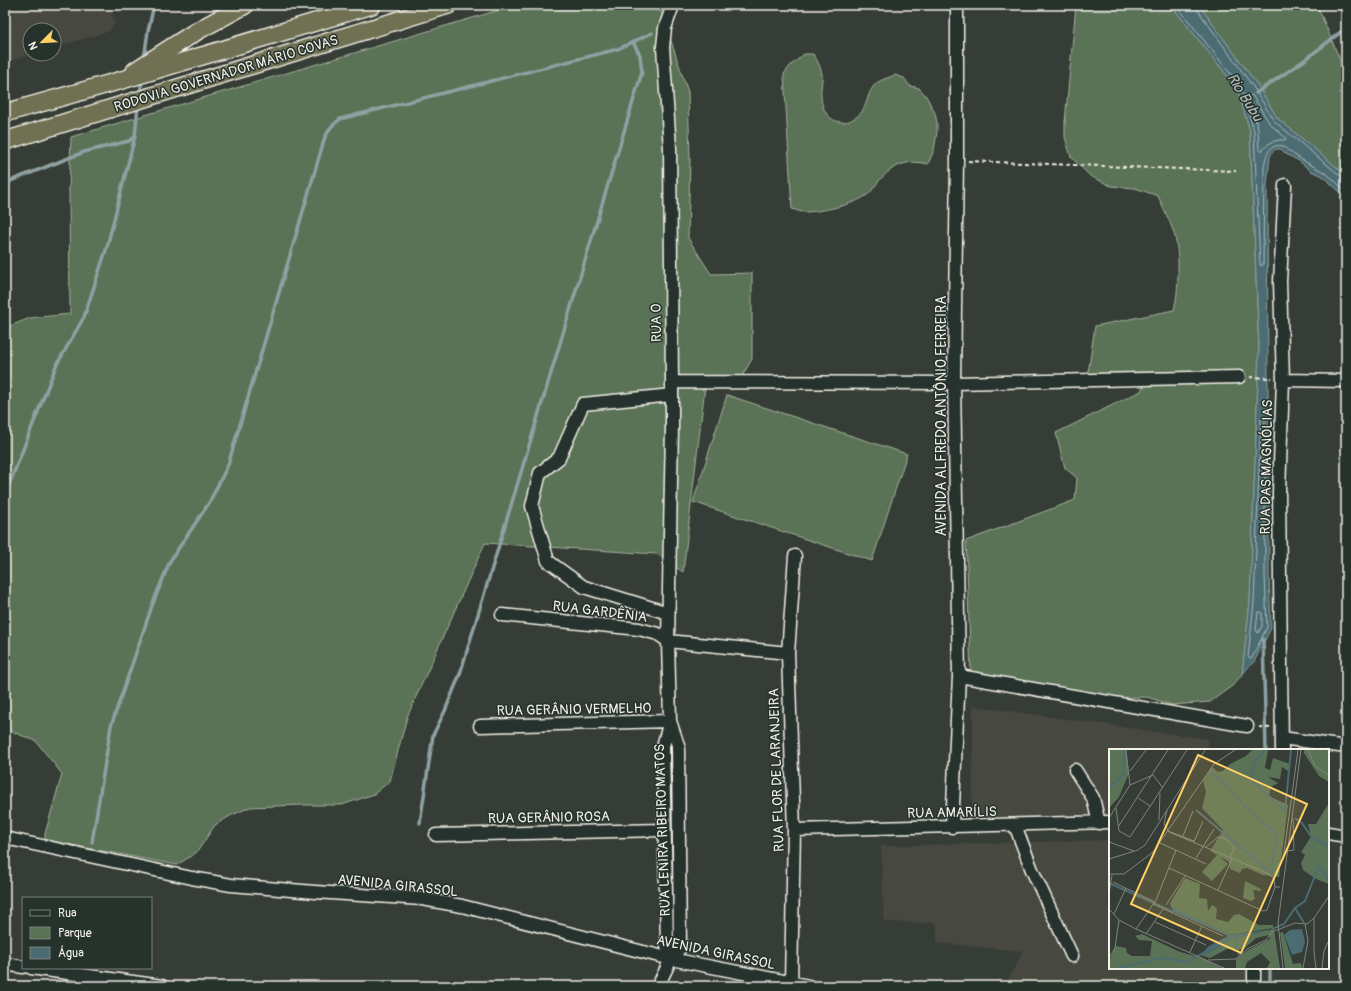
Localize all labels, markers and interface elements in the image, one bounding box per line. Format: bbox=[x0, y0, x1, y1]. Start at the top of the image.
north arrow bbox=[22, 22, 62, 62]
street label: RODOVIA GOVERNADOR MÁRIO COVAS bbox=[112, 30, 340, 116]
text: N bbox=[26, 39, 41, 52]
water label: Rio Bubu bbox=[1222, 69, 1268, 126]
street label: AVENIDA ALFREDO ANTÔNIO FERREIRA bbox=[932, 296, 950, 536]
street label: RUA O bbox=[648, 304, 665, 342]
street label: RUA DAS MAGNÓLIAS bbox=[1256, 399, 1276, 535]
street label: RUA GARDÊNIA bbox=[552, 596, 648, 626]
street label: RUA FLOR DE LARANJEIRA bbox=[765, 688, 788, 852]
street label: RUA GERÂNIO VERMELHO bbox=[496, 700, 652, 719]
street label: RUA LENIRA RIBEIRO MATOS bbox=[651, 743, 674, 917]
inset map bbox=[1109, 749, 1329, 969]
street label: RUA AMARÍLIS bbox=[907, 802, 997, 822]
street label: RUA GERÂNIO ROSA bbox=[488, 808, 610, 827]
street label: AVENIDA GIRASSOL bbox=[337, 871, 459, 900]
legend bbox=[22, 897, 152, 969]
text: Rua bbox=[58, 906, 77, 921]
text: Parque bbox=[58, 926, 92, 941]
street label: AVENIDA GIRASSOL bbox=[655, 932, 777, 973]
text: Água bbox=[58, 945, 84, 961]

